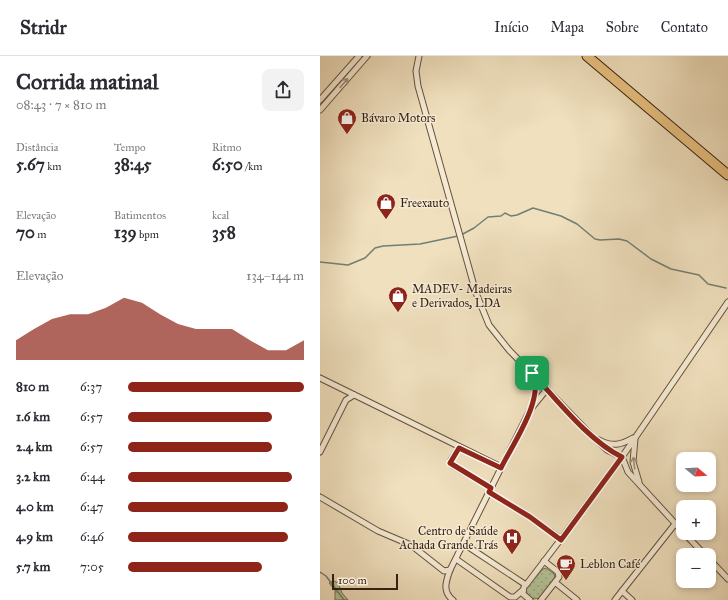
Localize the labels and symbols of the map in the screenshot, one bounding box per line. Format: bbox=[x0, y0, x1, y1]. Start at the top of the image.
one-way arrow bbox=[339, 78, 348, 88]
shop icon: Bávaro Motors bbox=[336, 107, 358, 135]
place label: Bávaro Motors bbox=[361, 111, 435, 125]
shop icon: Freexauto bbox=[375, 192, 397, 220]
place label: Freexauto bbox=[400, 196, 449, 210]
place label: MADEV- Madeiras e Derivados, LDA bbox=[412, 282, 512, 310]
shop icon: MADEV- Madeiras e Derivados, LDA bbox=[387, 285, 409, 313]
pin bbox=[515, 356, 549, 390]
north arrow bbox=[676, 452, 716, 492]
one-way arrow bbox=[630, 457, 638, 470]
place label: Centro de Saúde Achada Grande Trás bbox=[398, 524, 498, 552]
hospital icon: Centro de Saúde Achada Grande Trás bbox=[501, 527, 523, 555]
cafe icon: Leblon Café bbox=[555, 553, 577, 581]
place label: Leblon Café bbox=[580, 557, 640, 571]
scale bar bbox=[332, 572, 398, 591]

